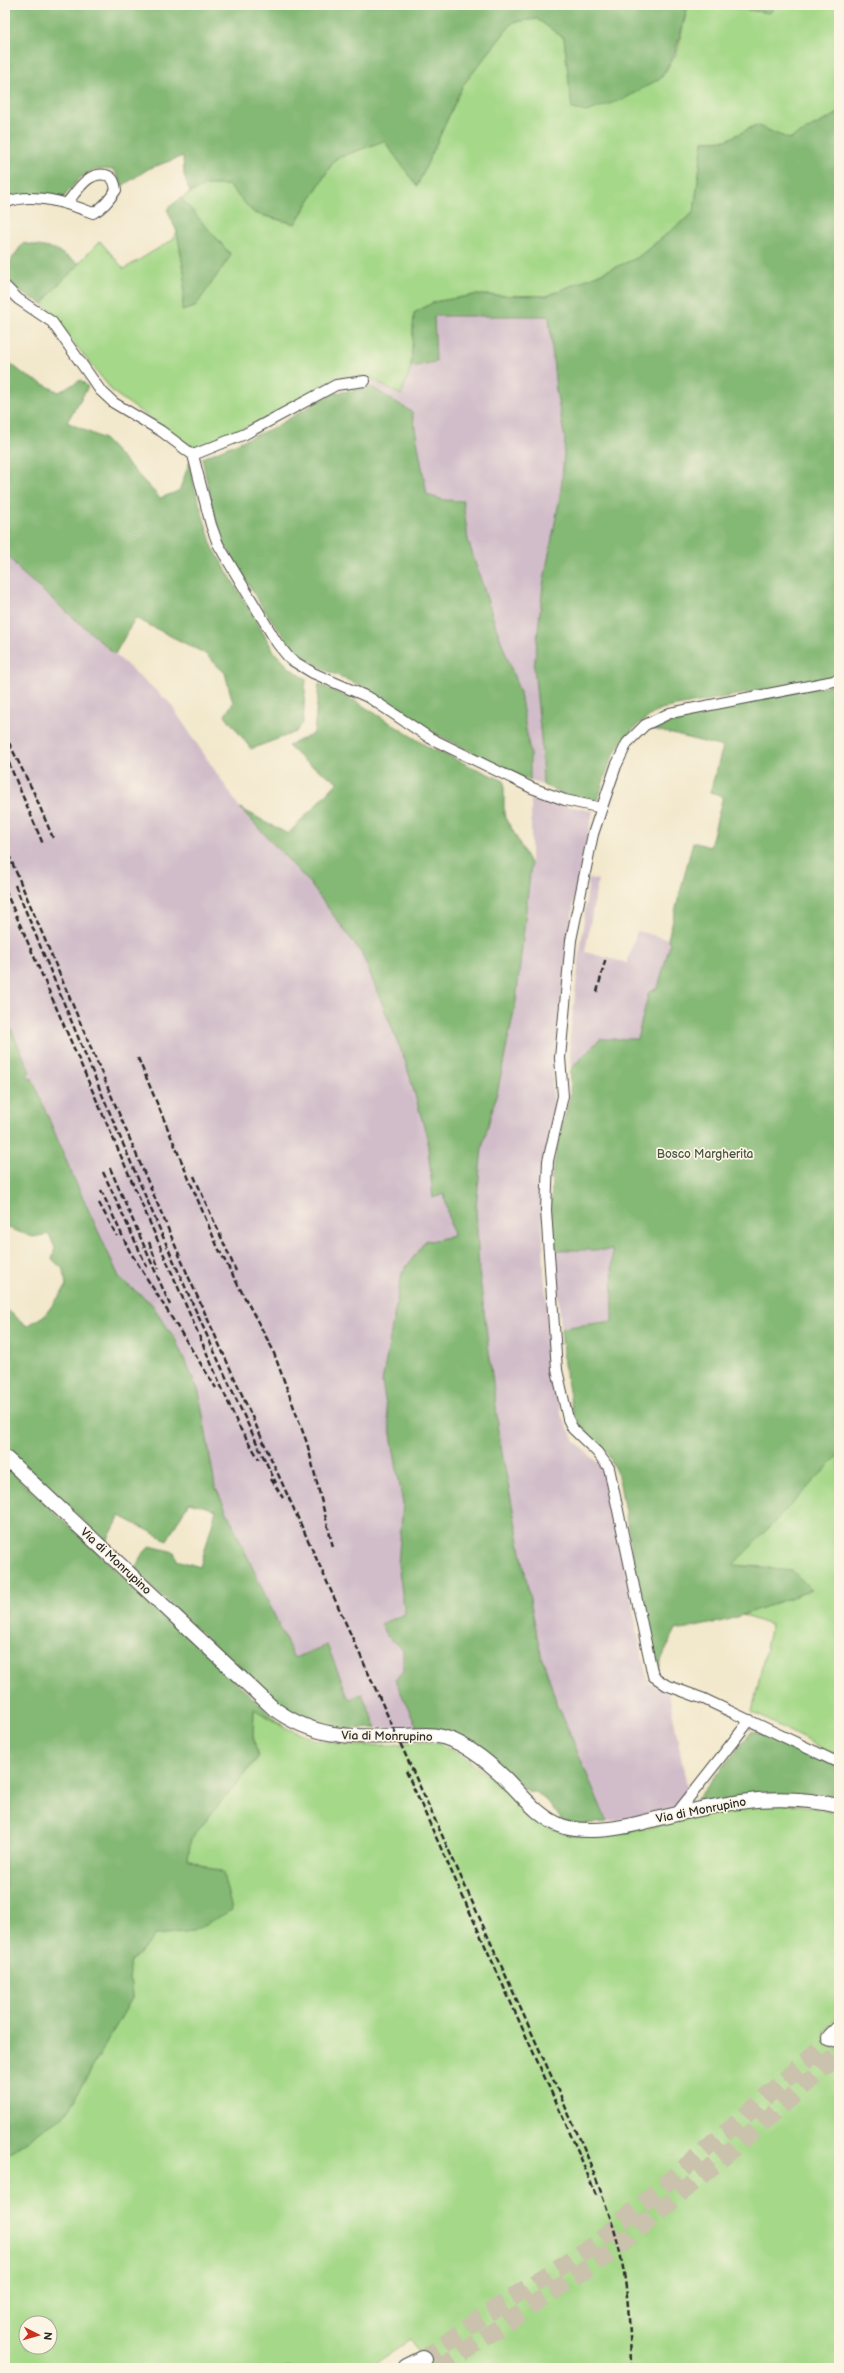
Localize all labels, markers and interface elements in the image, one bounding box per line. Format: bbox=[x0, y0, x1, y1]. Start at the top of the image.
park label: Bosco Margherita bbox=[657, 1147, 753, 1162]
street label: Via di Monrupino bbox=[77, 1525, 154, 1598]
street label: Via di Monrupino bbox=[341, 1728, 433, 1745]
street label: Via di Monrupino bbox=[655, 1794, 748, 1827]
north arrow bbox=[18, 2315, 58, 2355]
text: N bbox=[41, 2331, 54, 2341]

